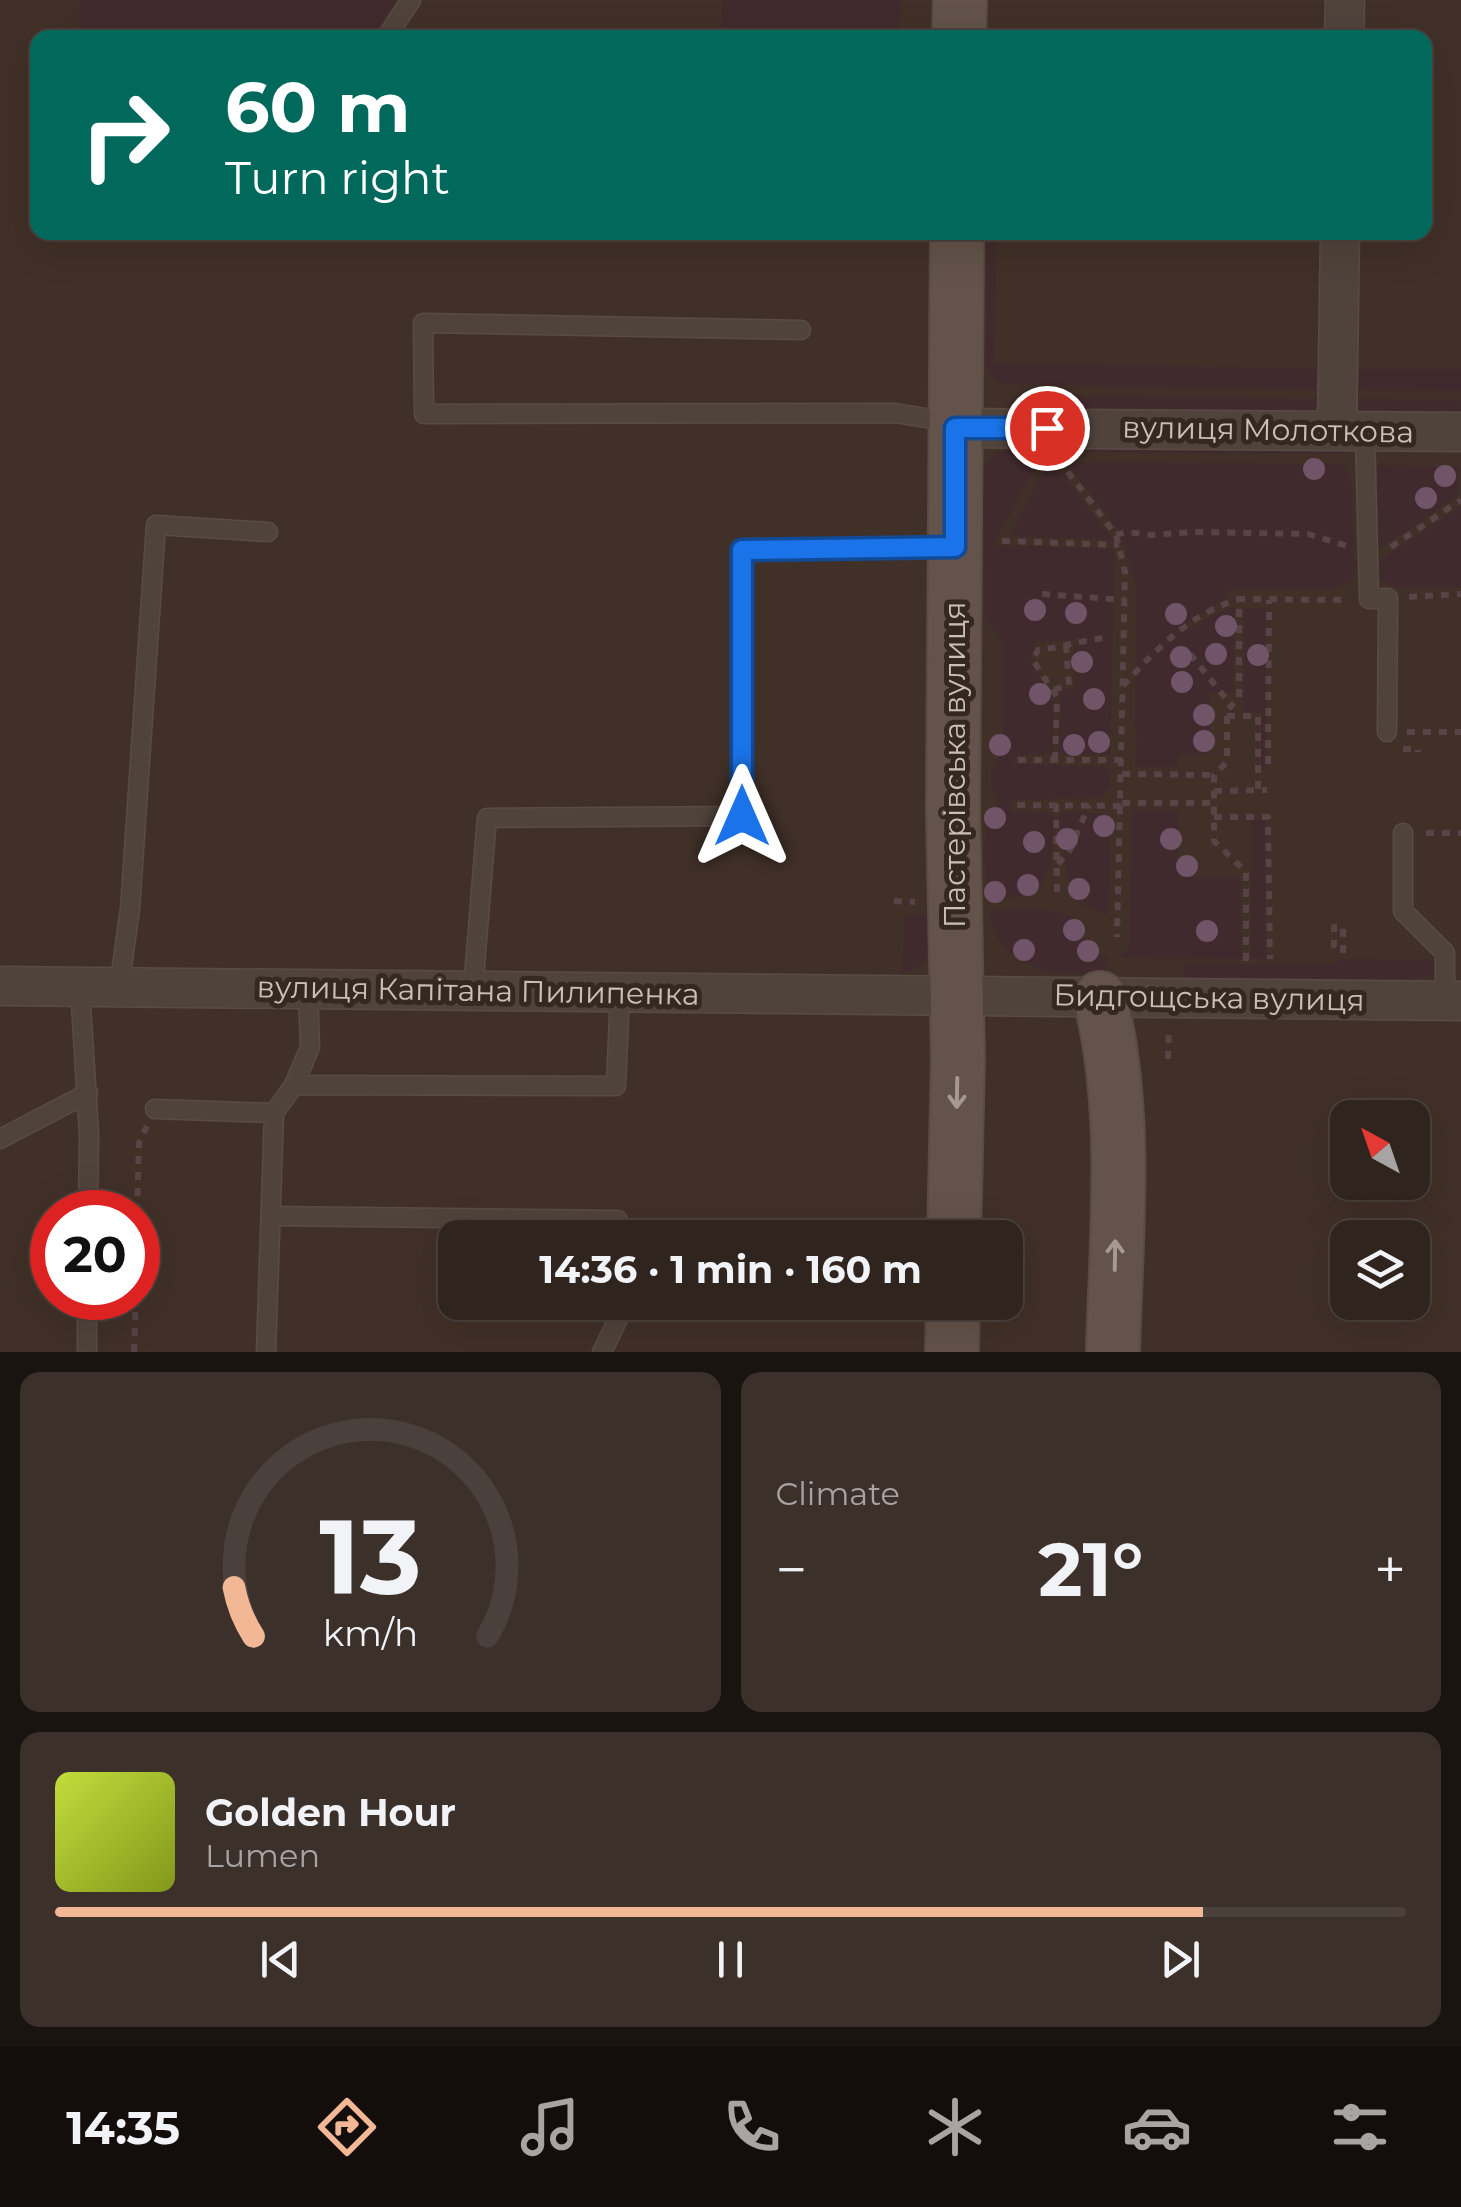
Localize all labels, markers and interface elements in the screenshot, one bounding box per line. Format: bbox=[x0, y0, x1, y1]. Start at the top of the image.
text: 60 m bbox=[225, 64, 410, 150]
icon: right bbox=[60, 70, 190, 200]
text: Turn right bbox=[225, 150, 450, 205]
pin bbox=[1005, 386, 1090, 471]
icon: arrive bbox=[1020, 401, 1075, 456]
street label: вулиця Молоткова bbox=[1122, 408, 1414, 451]
street label: Пастерівська вулиця bbox=[936, 602, 973, 928]
position arrow bbox=[690, 764, 794, 868]
street label: вулиця Капітана Пилипенка bbox=[256, 968, 700, 1013]
street label: Бидгощська вулиця bbox=[1053, 976, 1365, 1019]
one-way arrow bbox=[948, 1076, 967, 1108]
north arrow bbox=[1330, 1100, 1430, 1200]
map controls bbox=[1330, 1100, 1430, 1320]
speed limit sign: 20 bbox=[30, 1190, 160, 1320]
button: layers bbox=[1330, 1220, 1430, 1320]
one-way arrow bbox=[1106, 1239, 1124, 1272]
text: 14:36 · 1 min · 160 m bbox=[539, 1246, 922, 1293]
text: Climate bbox=[776, 1474, 900, 1513]
text: 13 bbox=[319, 1493, 421, 1620]
text: 21° bbox=[1038, 1523, 1143, 1615]
text: − bbox=[776, 1536, 807, 1603]
text: + bbox=[1374, 1536, 1406, 1603]
text: km/h bbox=[323, 1611, 418, 1655]
text: Golden Hour bbox=[205, 1789, 456, 1836]
text: Lumen bbox=[205, 1836, 320, 1875]
icon: previous bbox=[253, 1932, 308, 1987]
icon: pause bbox=[703, 1932, 758, 1987]
icon: next bbox=[1153, 1932, 1208, 1987]
icon: directions bbox=[312, 2092, 382, 2162]
icon: music bbox=[515, 2092, 585, 2162]
icon: phone bbox=[717, 2092, 787, 2162]
icon: climate bbox=[920, 2092, 990, 2162]
icon: car bbox=[1122, 2092, 1192, 2162]
icon: filters bbox=[1325, 2092, 1395, 2162]
text: 14:35 bbox=[66, 2100, 180, 2155]

